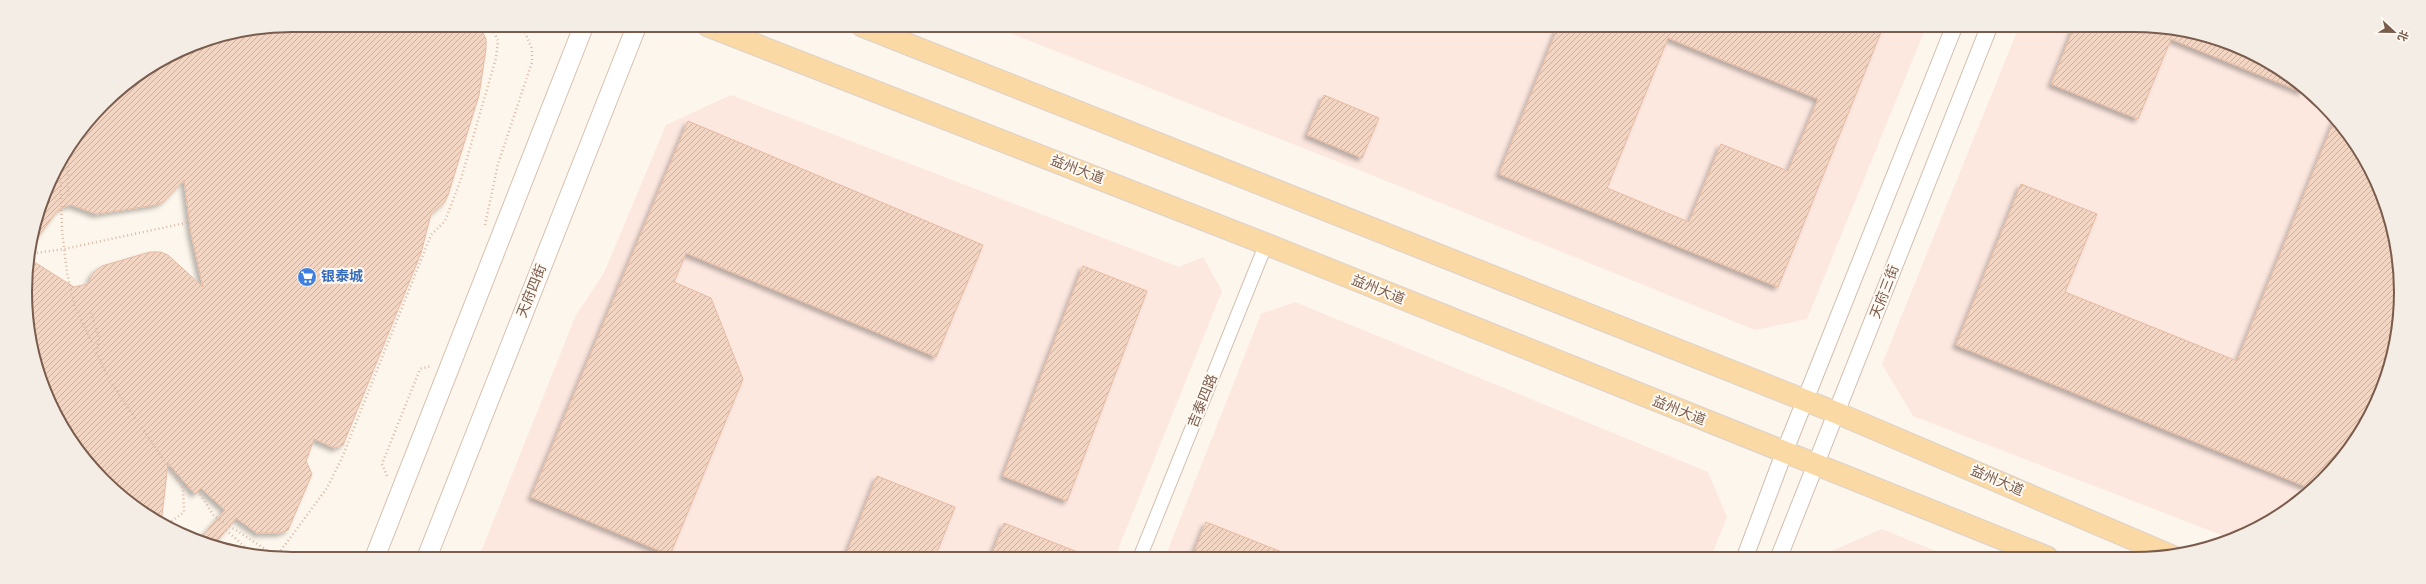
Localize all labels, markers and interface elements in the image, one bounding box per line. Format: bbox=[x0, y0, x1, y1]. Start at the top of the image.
north arrow bbox=[2374, 12, 2414, 52]
text: 北 bbox=[2396, 28, 2410, 43]
street label: 益州大道 bbox=[1048, 152, 1106, 187]
street label: 天府四街 bbox=[514, 262, 549, 320]
street label: 天府三街 bbox=[1867, 263, 1902, 321]
supermarket icon: 银泰城 bbox=[296, 266, 318, 288]
place label: 银泰城 bbox=[321, 268, 363, 284]
street label: 益州大道 bbox=[1349, 271, 1407, 307]
street label: 吉泰四路 bbox=[1185, 372, 1220, 430]
street label: 益州大道 bbox=[1650, 392, 1708, 428]
street label: 益州大道 bbox=[1968, 462, 2026, 498]

